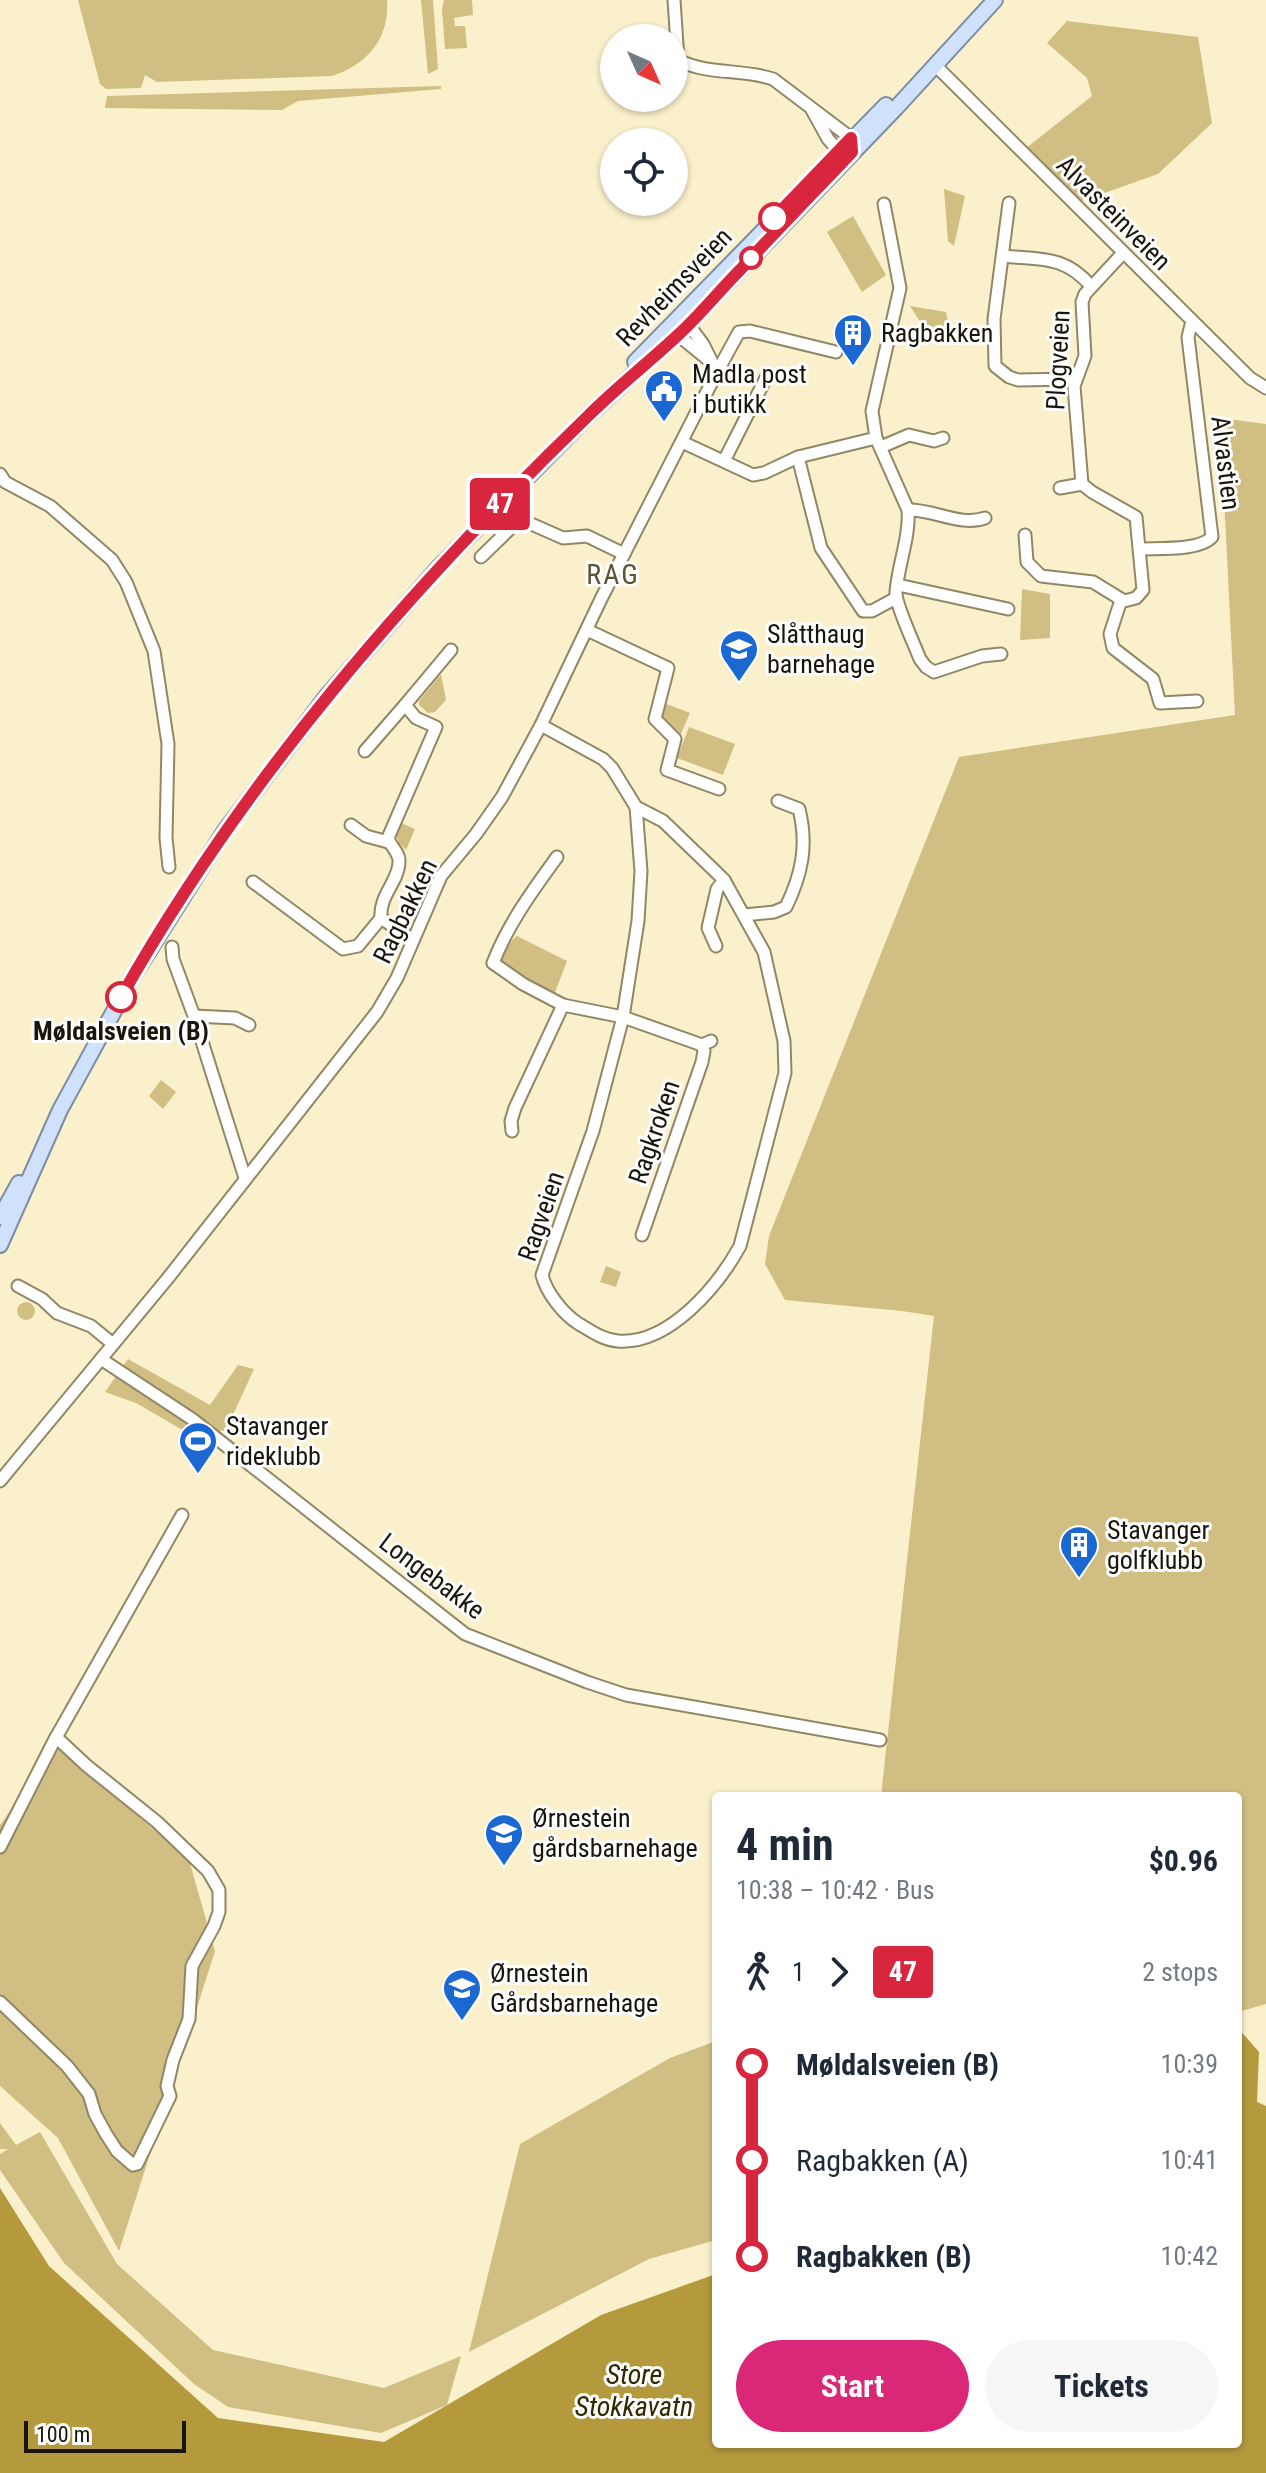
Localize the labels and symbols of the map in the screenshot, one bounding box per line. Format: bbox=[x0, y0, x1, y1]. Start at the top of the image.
north arrow bbox=[600, 24, 688, 112]
street label: Alvasteinveien bbox=[1051, 150, 1177, 276]
unlabelled marker bbox=[759, 203, 789, 233]
street label: Revheimsveien bbox=[610, 222, 738, 352]
unlabelled marker bbox=[740, 247, 762, 269]
street label: Plogveien bbox=[1040, 309, 1076, 411]
building icon: Ragbakken bbox=[832, 312, 874, 367]
place label: Ragbakken bbox=[881, 318, 993, 348]
place label: Madla post i butikk bbox=[692, 359, 807, 419]
public building icon: Madla post i butikk bbox=[643, 368, 685, 423]
street label: Alvastien bbox=[1205, 414, 1247, 512]
line badge: 47 bbox=[464, 478, 536, 530]
district label: RAG bbox=[586, 558, 640, 591]
place label: Slåtthaug barnehage bbox=[767, 619, 875, 679]
school or university icon: Slåtthaug barnehage bbox=[718, 628, 760, 683]
street label: Ragbakken bbox=[367, 854, 443, 968]
marker: Møldalsveien (B) bbox=[106, 982, 136, 1012]
place label: Møldalsveien (B) bbox=[33, 1016, 209, 1046]
street label: Ragkroken bbox=[622, 1076, 686, 1188]
street label: Ragveien bbox=[512, 1167, 570, 1265]
place label: Stavanger rideklubb bbox=[226, 1411, 328, 1471]
sports icon: Stavanger rideklubb bbox=[177, 1420, 219, 1475]
place label: Stavanger golfklubb bbox=[1107, 1515, 1209, 1575]
building icon: Stavanger golfklubb bbox=[1058, 1524, 1100, 1579]
street label: Longebakke bbox=[374, 1527, 490, 1625]
place label: Ørnestein gårdsbarnehage bbox=[532, 1803, 698, 1863]
school or university icon: Ørnestein gårdsbarnehage bbox=[483, 1812, 525, 1867]
place label: Ørnestein Gårdsbarnehage bbox=[490, 1958, 658, 2018]
school or university icon: Ørnestein Gårdsbarnehage bbox=[441, 1967, 483, 2022]
water label: Store Stokkavatn bbox=[575, 2358, 693, 2423]
scale bar bbox=[24, 2417, 186, 2453]

